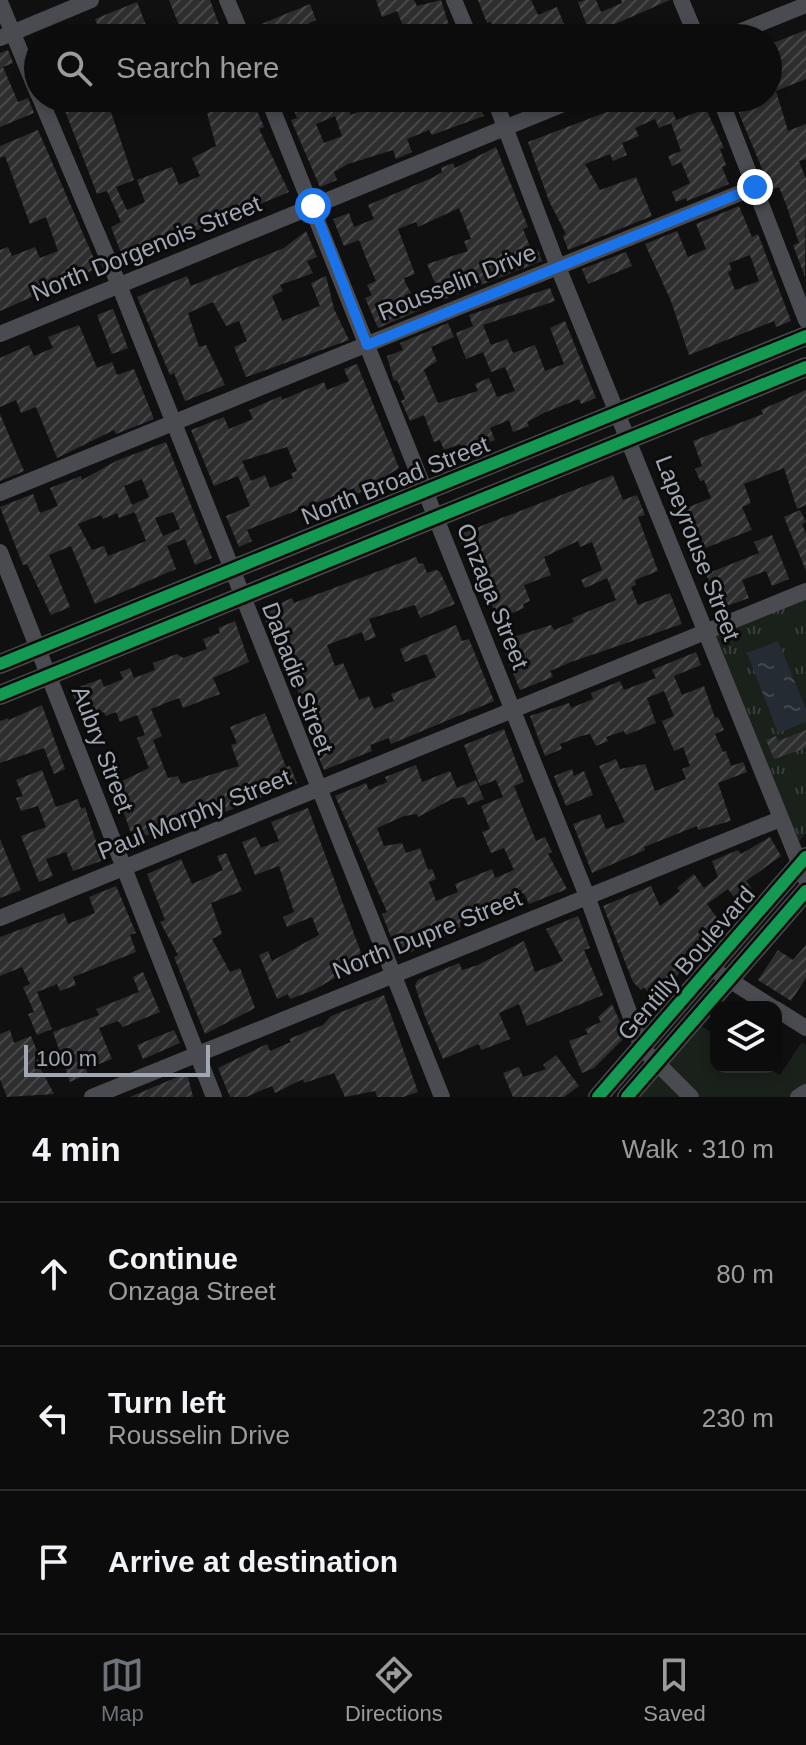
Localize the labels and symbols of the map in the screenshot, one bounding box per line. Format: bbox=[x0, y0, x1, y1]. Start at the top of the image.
route end bbox=[737, 169, 773, 205]
route start bbox=[295, 188, 331, 224]
street label: North Dorgenois Street bbox=[27, 189, 265, 306]
street label: Rousselin Drive bbox=[374, 238, 540, 326]
street label: North Broad Street bbox=[297, 430, 493, 530]
street label: Lapeyrouse Street bbox=[650, 452, 746, 645]
street label: Onzaga Street bbox=[451, 519, 535, 673]
street label: Dabadie Street bbox=[257, 598, 339, 758]
street label: Aubry Street bbox=[66, 682, 140, 816]
street label: Paul Morphy Street bbox=[94, 763, 295, 865]
street label: Gentilly Boulevard bbox=[612, 881, 760, 1045]
street label: North Dupre Street bbox=[329, 884, 526, 984]
scale bar bbox=[24, 1041, 210, 1077]

